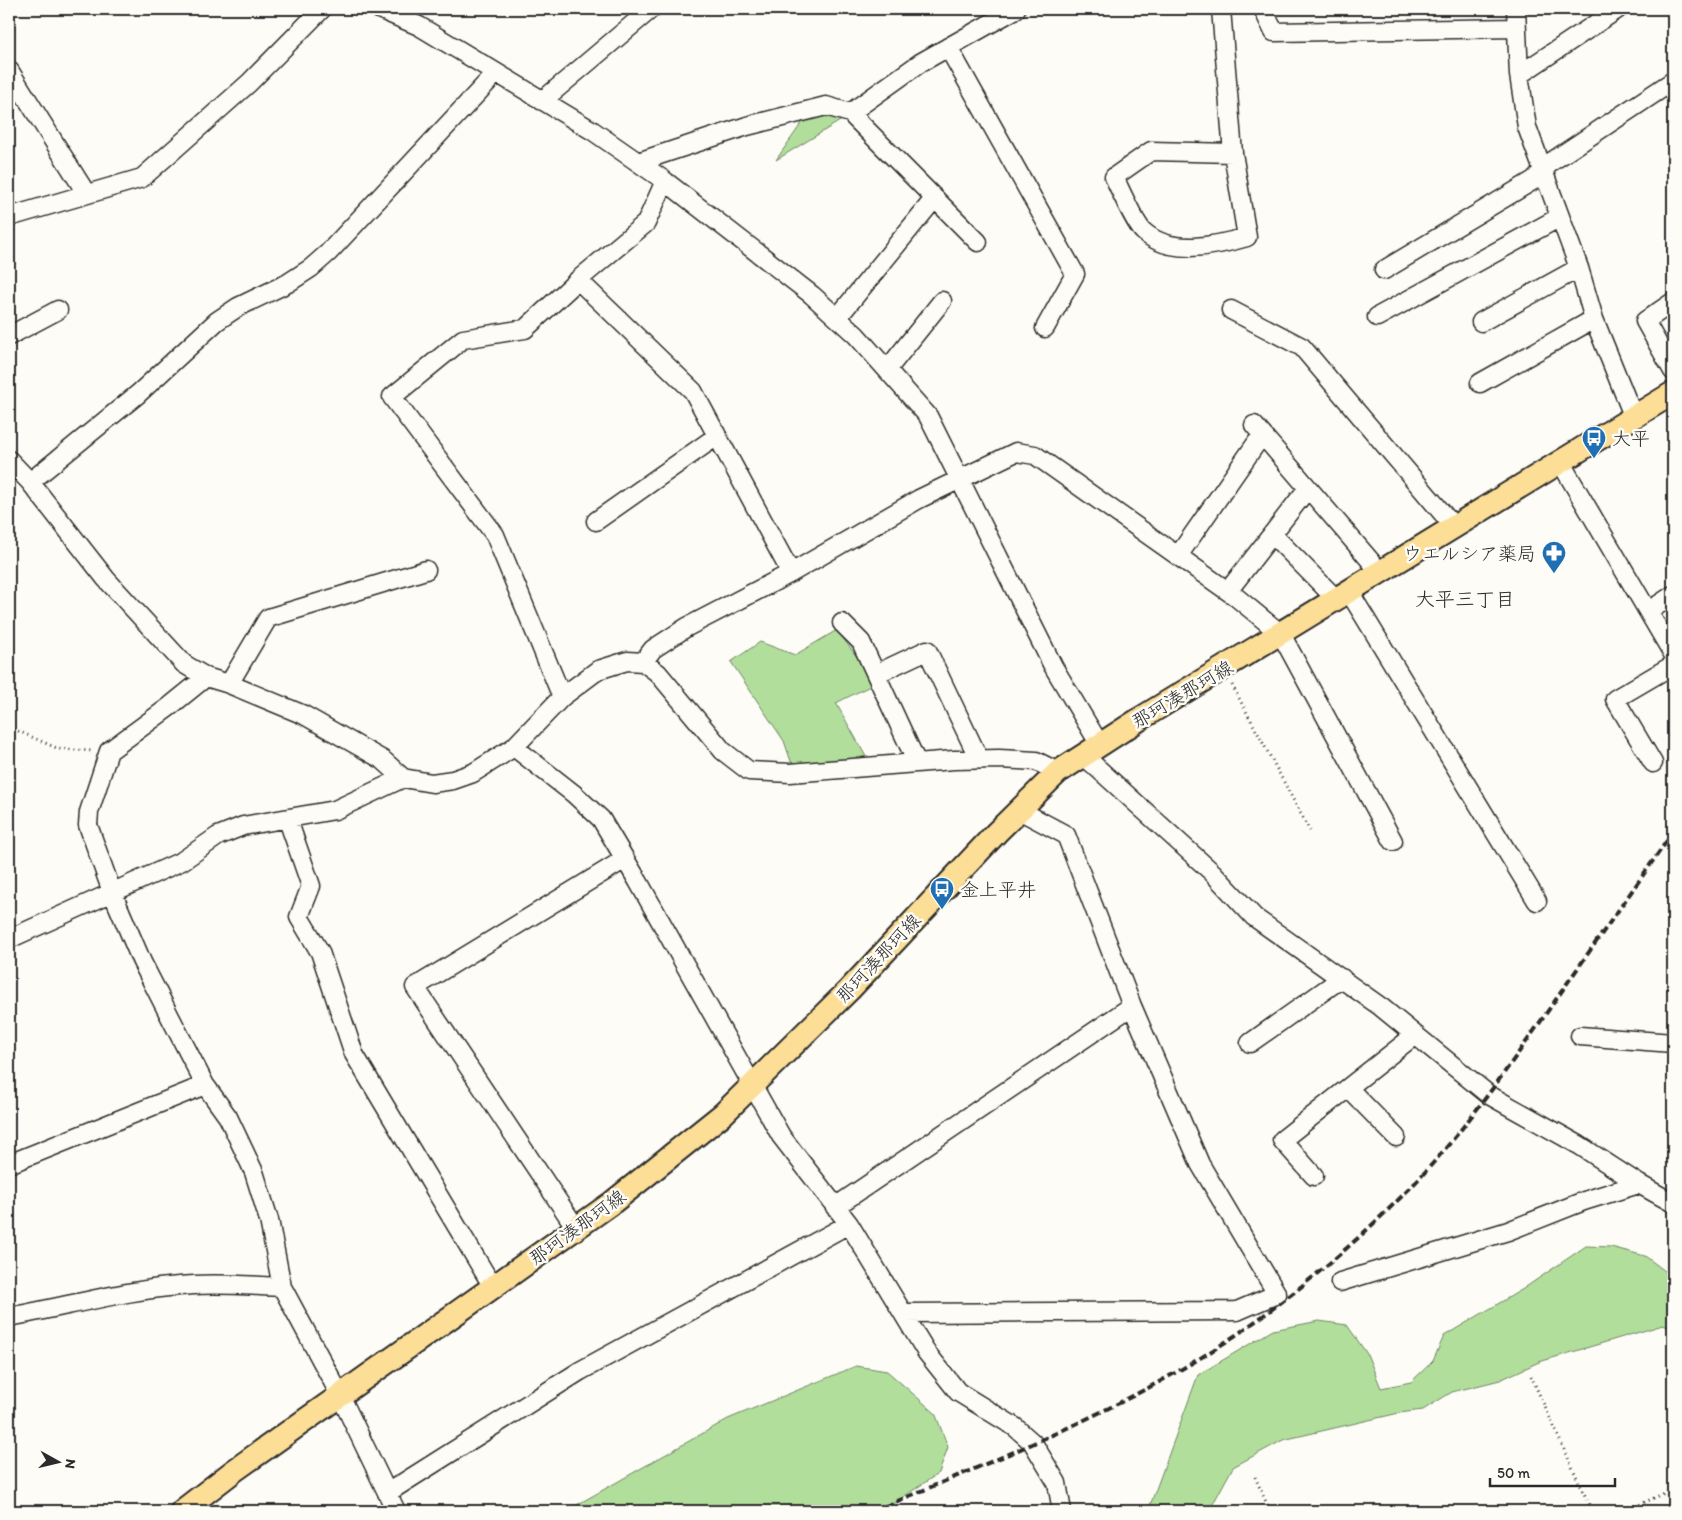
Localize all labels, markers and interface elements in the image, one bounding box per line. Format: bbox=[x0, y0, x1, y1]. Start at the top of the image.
bus stop icon: 大平 bbox=[1581, 425, 1607, 459]
place label: 大平 bbox=[1612, 427, 1650, 450]
pharmacy icon: ウエルシア薬局 bbox=[1541, 540, 1567, 574]
place label: ウエルシア薬局 bbox=[1403, 542, 1536, 565]
district label: 大平三丁目 bbox=[1415, 587, 1515, 611]
street label: 那珂湊那珂線 bbox=[1127, 655, 1237, 734]
bus stop icon: 金上平井 bbox=[929, 876, 955, 910]
place label: 金上平井 bbox=[960, 878, 1036, 901]
street label: 那珂湊那珂線 bbox=[831, 909, 926, 1008]
street label: 那珂湊那珂線 bbox=[524, 1185, 630, 1270]
north arrow bbox=[32, 1438, 82, 1488]
scale bar bbox=[1490, 1455, 1614, 1487]
text: N bbox=[61, 1458, 79, 1470]
text: 50 m bbox=[1497, 1464, 1530, 1482]

